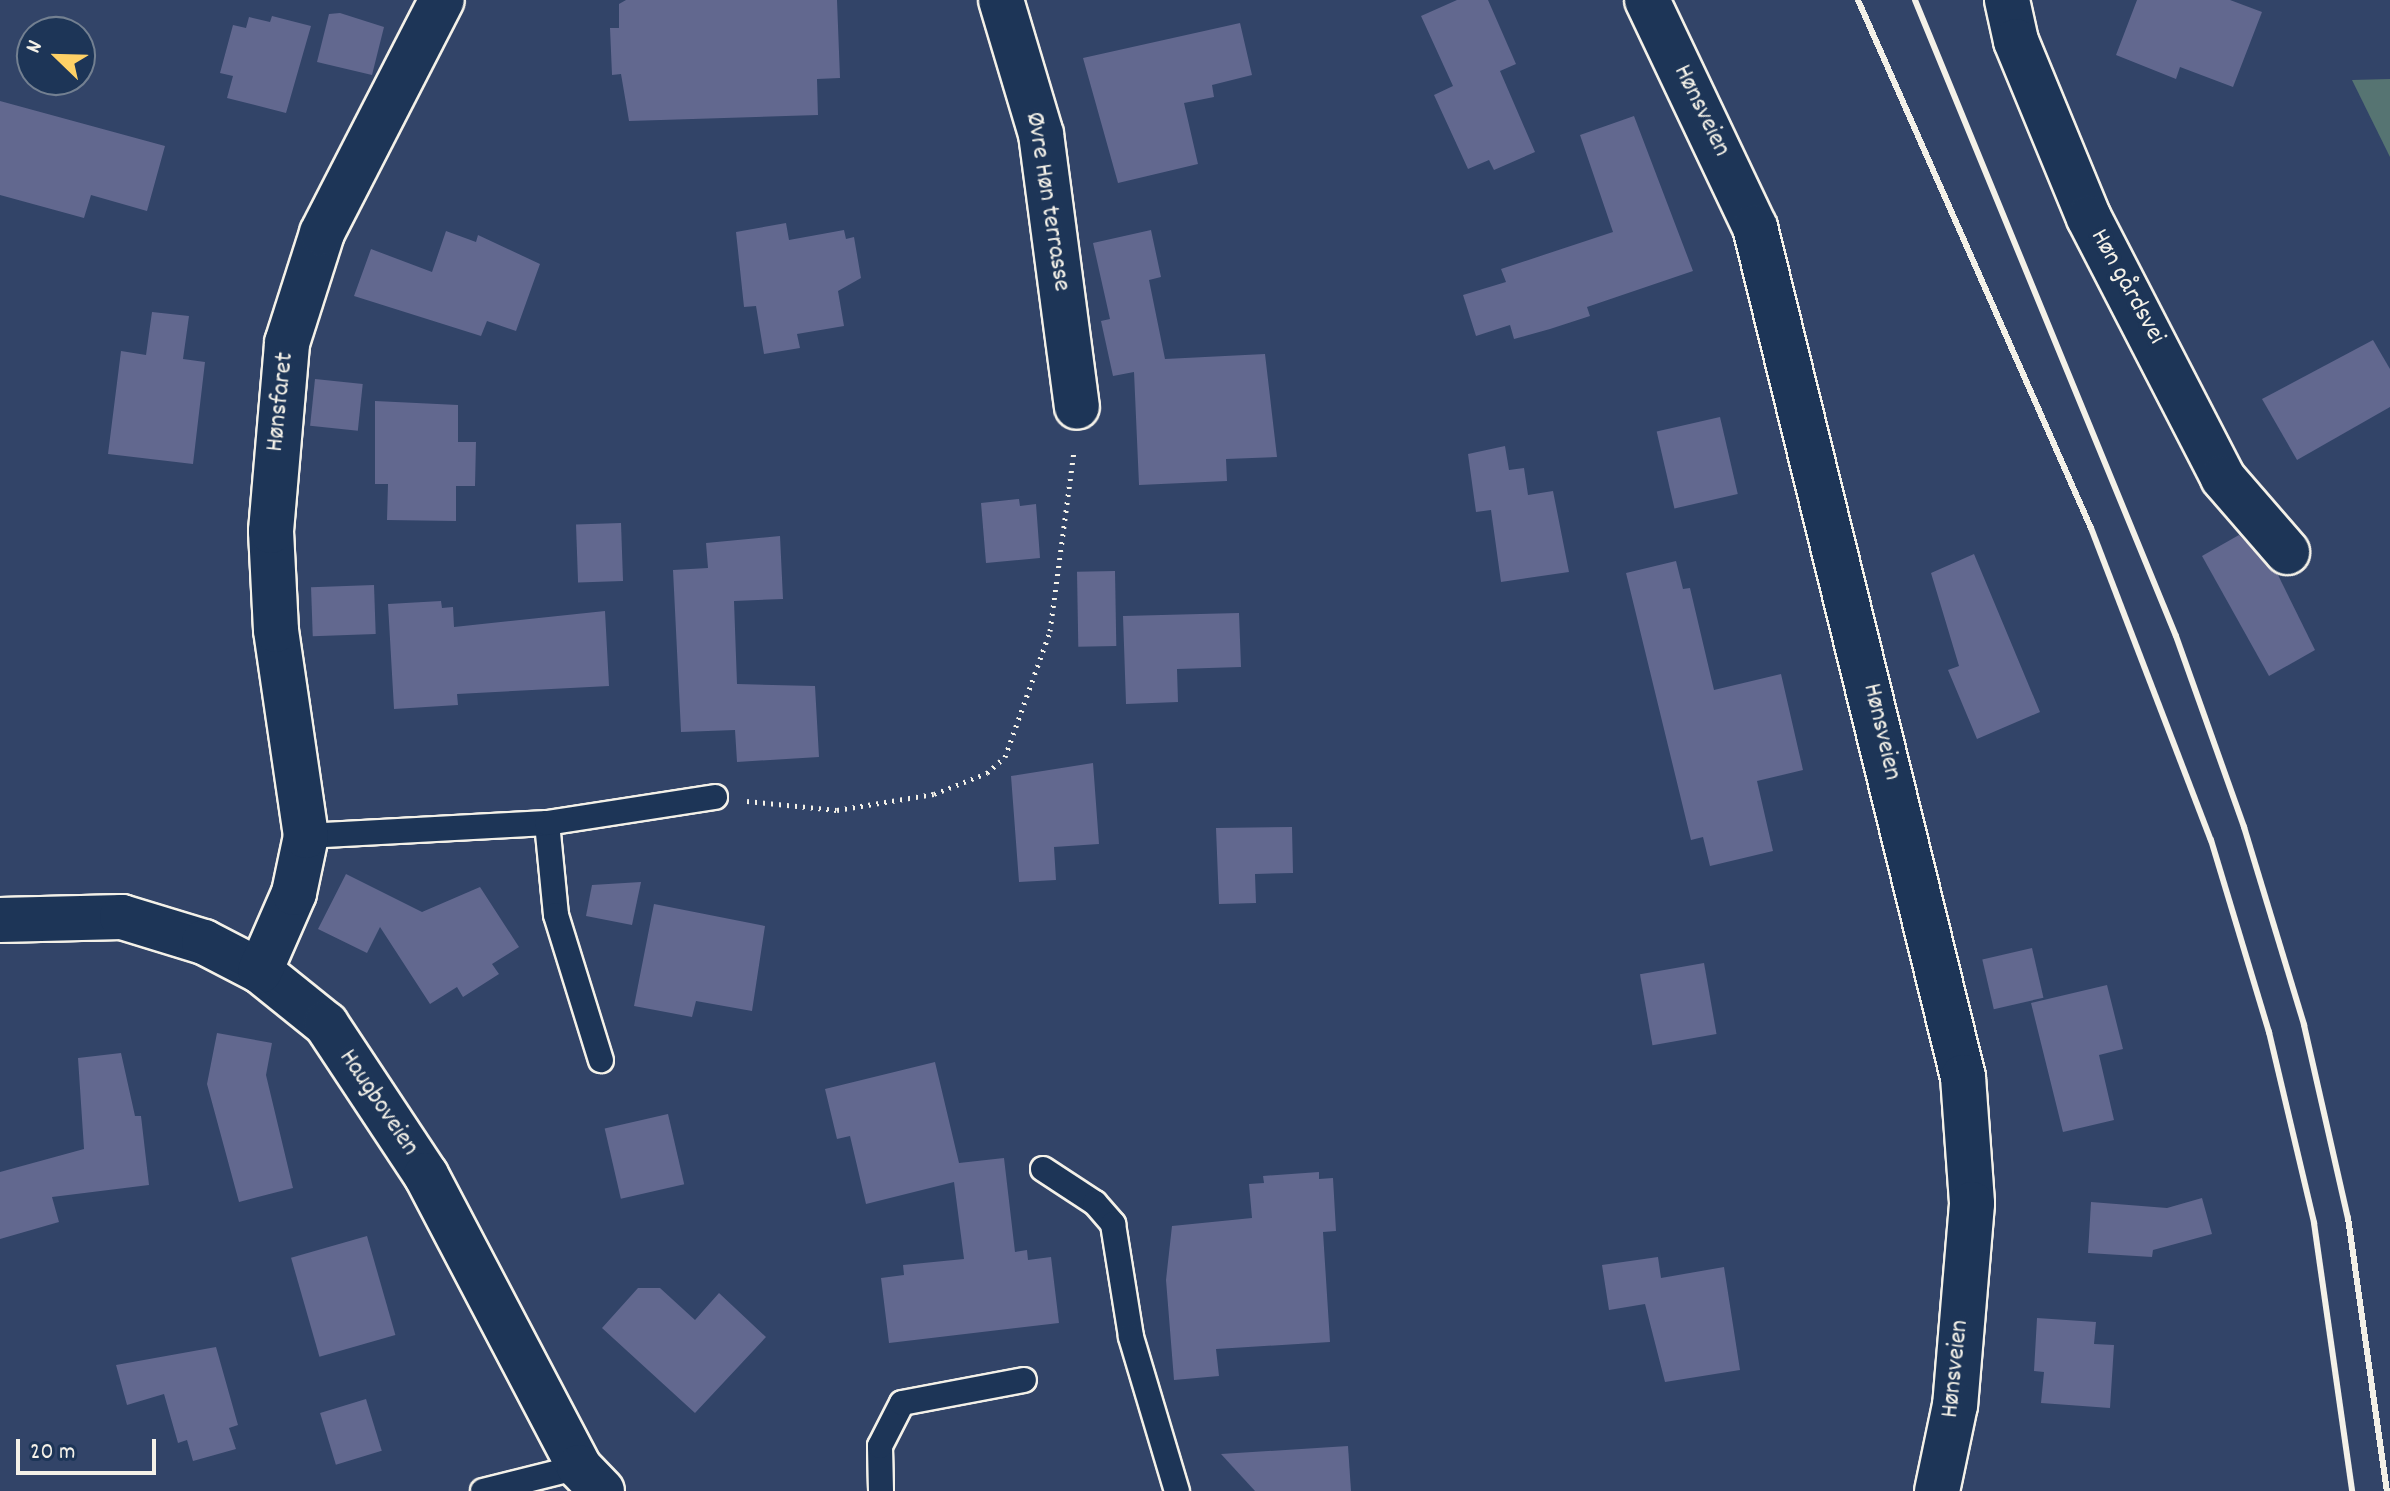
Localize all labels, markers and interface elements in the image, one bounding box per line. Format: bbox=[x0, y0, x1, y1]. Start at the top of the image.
north arrow bbox=[16, 16, 96, 96]
text: N bbox=[19, 36, 52, 58]
street label: Hønsveien bbox=[1665, 60, 1737, 162]
street label: Øvre Høn terrasse bbox=[1017, 110, 1077, 294]
street label: Høn gårdsvei bbox=[2083, 224, 2171, 350]
street label: Hønsfaret bbox=[260, 351, 302, 453]
street label: Hønsveien bbox=[1855, 681, 1907, 783]
street label: Haugboveien bbox=[331, 1044, 425, 1162]
street label: Hønsveien bbox=[1935, 1318, 1977, 1420]
scale bar bbox=[20, 1423, 160, 1473]
text: 20 m bbox=[30, 1436, 76, 1470]

